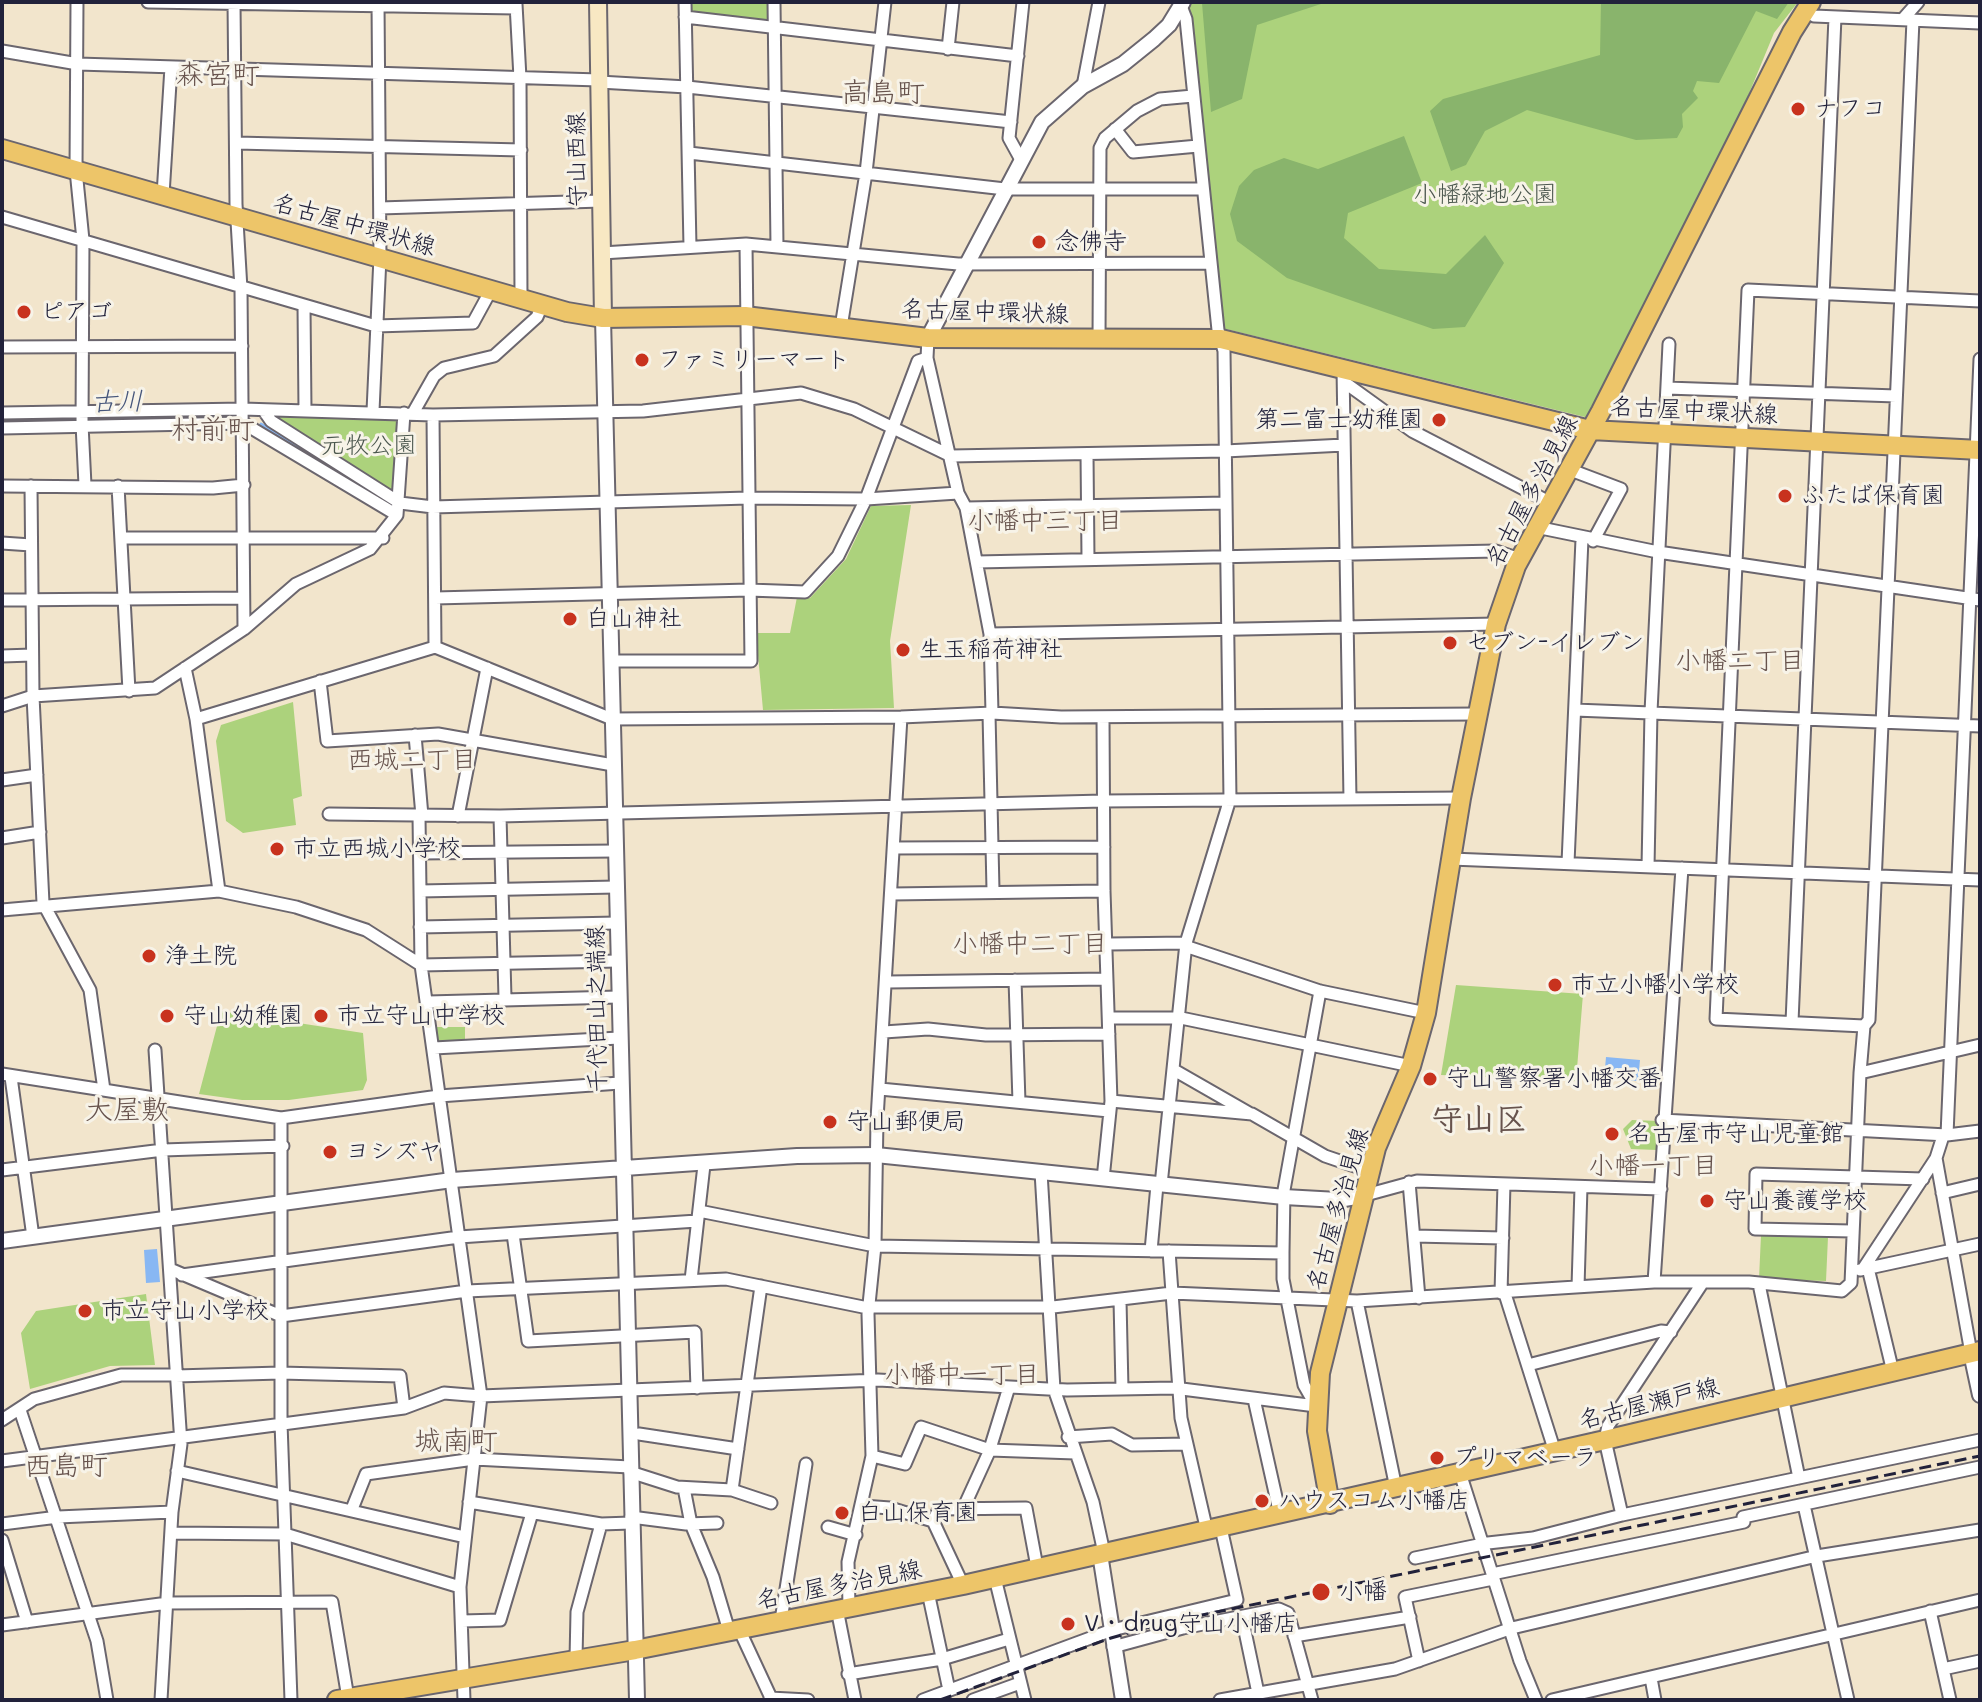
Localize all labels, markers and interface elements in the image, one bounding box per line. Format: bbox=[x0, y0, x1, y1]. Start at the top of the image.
district label: 森宮町 bbox=[176, 58, 260, 92]
district label: 高島町 bbox=[841, 76, 925, 110]
place label: ナフコ bbox=[1814, 95, 1886, 123]
marker: ナフコ bbox=[1789, 100, 1807, 118]
street label: 守山西線 bbox=[562, 112, 592, 208]
park label: 小幡緑地公園 bbox=[1413, 181, 1557, 209]
street label: 名古屋中環状線 bbox=[269, 188, 439, 262]
place label: 念佛寺 bbox=[1055, 228, 1127, 256]
marker: 念佛寺 bbox=[1030, 233, 1048, 251]
street label: 名古屋中環状線 bbox=[901, 295, 1069, 329]
place label: ピアゴ bbox=[40, 298, 112, 326]
marker: ピアゴ bbox=[15, 303, 33, 321]
place label: ファミリーマート bbox=[658, 346, 850, 374]
marker: ファミリーマート bbox=[633, 351, 651, 369]
water label: 古川 bbox=[91, 386, 143, 418]
street label: 名古屋中環状線 bbox=[1609, 392, 1779, 430]
place label: 第二富士幼稚園 bbox=[1255, 406, 1423, 434]
street label: 名古屋多治見線 bbox=[1480, 410, 1584, 572]
marker: 第二富士幼稚園 bbox=[1430, 411, 1448, 429]
district label: 村前町 bbox=[171, 413, 255, 447]
park label: 元牧公園 bbox=[321, 432, 417, 460]
place label: ふたば保育園 bbox=[1801, 482, 1945, 510]
marker: ふたば保育園 bbox=[1776, 487, 1794, 505]
district label: 小幡中三丁目 bbox=[967, 505, 1123, 537]
place label: 白山神社 bbox=[586, 605, 682, 633]
marker: 白山神社 bbox=[561, 610, 579, 628]
place label: セブン-イレブン bbox=[1466, 629, 1644, 657]
marker: セブン-イレブン bbox=[1441, 634, 1459, 652]
place label: 生玉稲荷神社 bbox=[919, 636, 1063, 664]
marker: 生玉稲荷神社 bbox=[894, 641, 912, 659]
district label: 小幡二丁目 bbox=[1675, 645, 1805, 677]
district label: 西城二丁目 bbox=[347, 744, 477, 776]
place label: 市立西城小学校 bbox=[293, 835, 461, 863]
marker: 市立西城小学校 bbox=[268, 840, 286, 858]
street label: 千代田山之端線 bbox=[581, 925, 613, 1093]
district label: 小幡中二丁目 bbox=[952, 928, 1108, 960]
place label: 浄土院 bbox=[165, 942, 237, 970]
marker: 浄土院 bbox=[140, 947, 158, 965]
place label: 市立小幡小学校 bbox=[1571, 971, 1739, 999]
marker: 市立小幡小学校 bbox=[1546, 976, 1564, 994]
place label: 守山幼稚園 bbox=[183, 1002, 303, 1030]
place label: 市立守山中学校 bbox=[337, 1002, 505, 1030]
marker: 守山幼稚園 bbox=[158, 1007, 176, 1025]
marker: 市立守山中学校 bbox=[312, 1007, 330, 1025]
place label: 守山警察署小幡交番 bbox=[1446, 1065, 1662, 1093]
marker: 守山警察署小幡交番 bbox=[1421, 1070, 1439, 1088]
district label: 大屋敷 bbox=[85, 1093, 169, 1127]
district label: 守山区 bbox=[1431, 1101, 1527, 1139]
place label: 守山郵便局 bbox=[846, 1108, 966, 1136]
marker: 守山郵便局 bbox=[821, 1113, 839, 1131]
place label: 名古屋市守山児童館 bbox=[1628, 1120, 1844, 1148]
street label: 名古屋多治見線 bbox=[1301, 1124, 1375, 1294]
marker: 名古屋市守山児童館 bbox=[1603, 1125, 1621, 1143]
place label: ヨシズヤ bbox=[346, 1138, 442, 1166]
marker: ヨシズヤ bbox=[321, 1143, 339, 1161]
district label: 小幡一丁目 bbox=[1588, 1150, 1718, 1182]
place label: 守山養護学校 bbox=[1723, 1187, 1867, 1215]
marker: 守山養護学校 bbox=[1698, 1192, 1716, 1210]
place label: 市立守山小学校 bbox=[101, 1297, 269, 1325]
marker: 市立守山小学校 bbox=[76, 1302, 94, 1320]
district label: 小幡中一丁目 bbox=[884, 1359, 1040, 1391]
street label: 名古屋瀬戸線 bbox=[1576, 1373, 1722, 1435]
district label: 城南町 bbox=[414, 1424, 498, 1458]
place label: プリマベーラ bbox=[1453, 1444, 1597, 1472]
district label: 西島町 bbox=[24, 1449, 108, 1483]
marker: プリマベーラ bbox=[1428, 1449, 1446, 1467]
place label: ハウスコム小幡店 bbox=[1278, 1487, 1470, 1515]
marker: ハウスコム小幡店 bbox=[1253, 1492, 1271, 1510]
place label: 白山保育園 bbox=[858, 1499, 978, 1527]
marker: 白山保育園 bbox=[833, 1504, 851, 1522]
street label: 名古屋多治見線 bbox=[754, 1555, 924, 1615]
place label: 小幡 bbox=[1339, 1578, 1387, 1606]
marker: 小幡 bbox=[1310, 1581, 1332, 1603]
place label: V・drug守山小幡店 bbox=[1084, 1610, 1298, 1638]
marker: V・drug守山小幡店 bbox=[1059, 1615, 1077, 1633]

